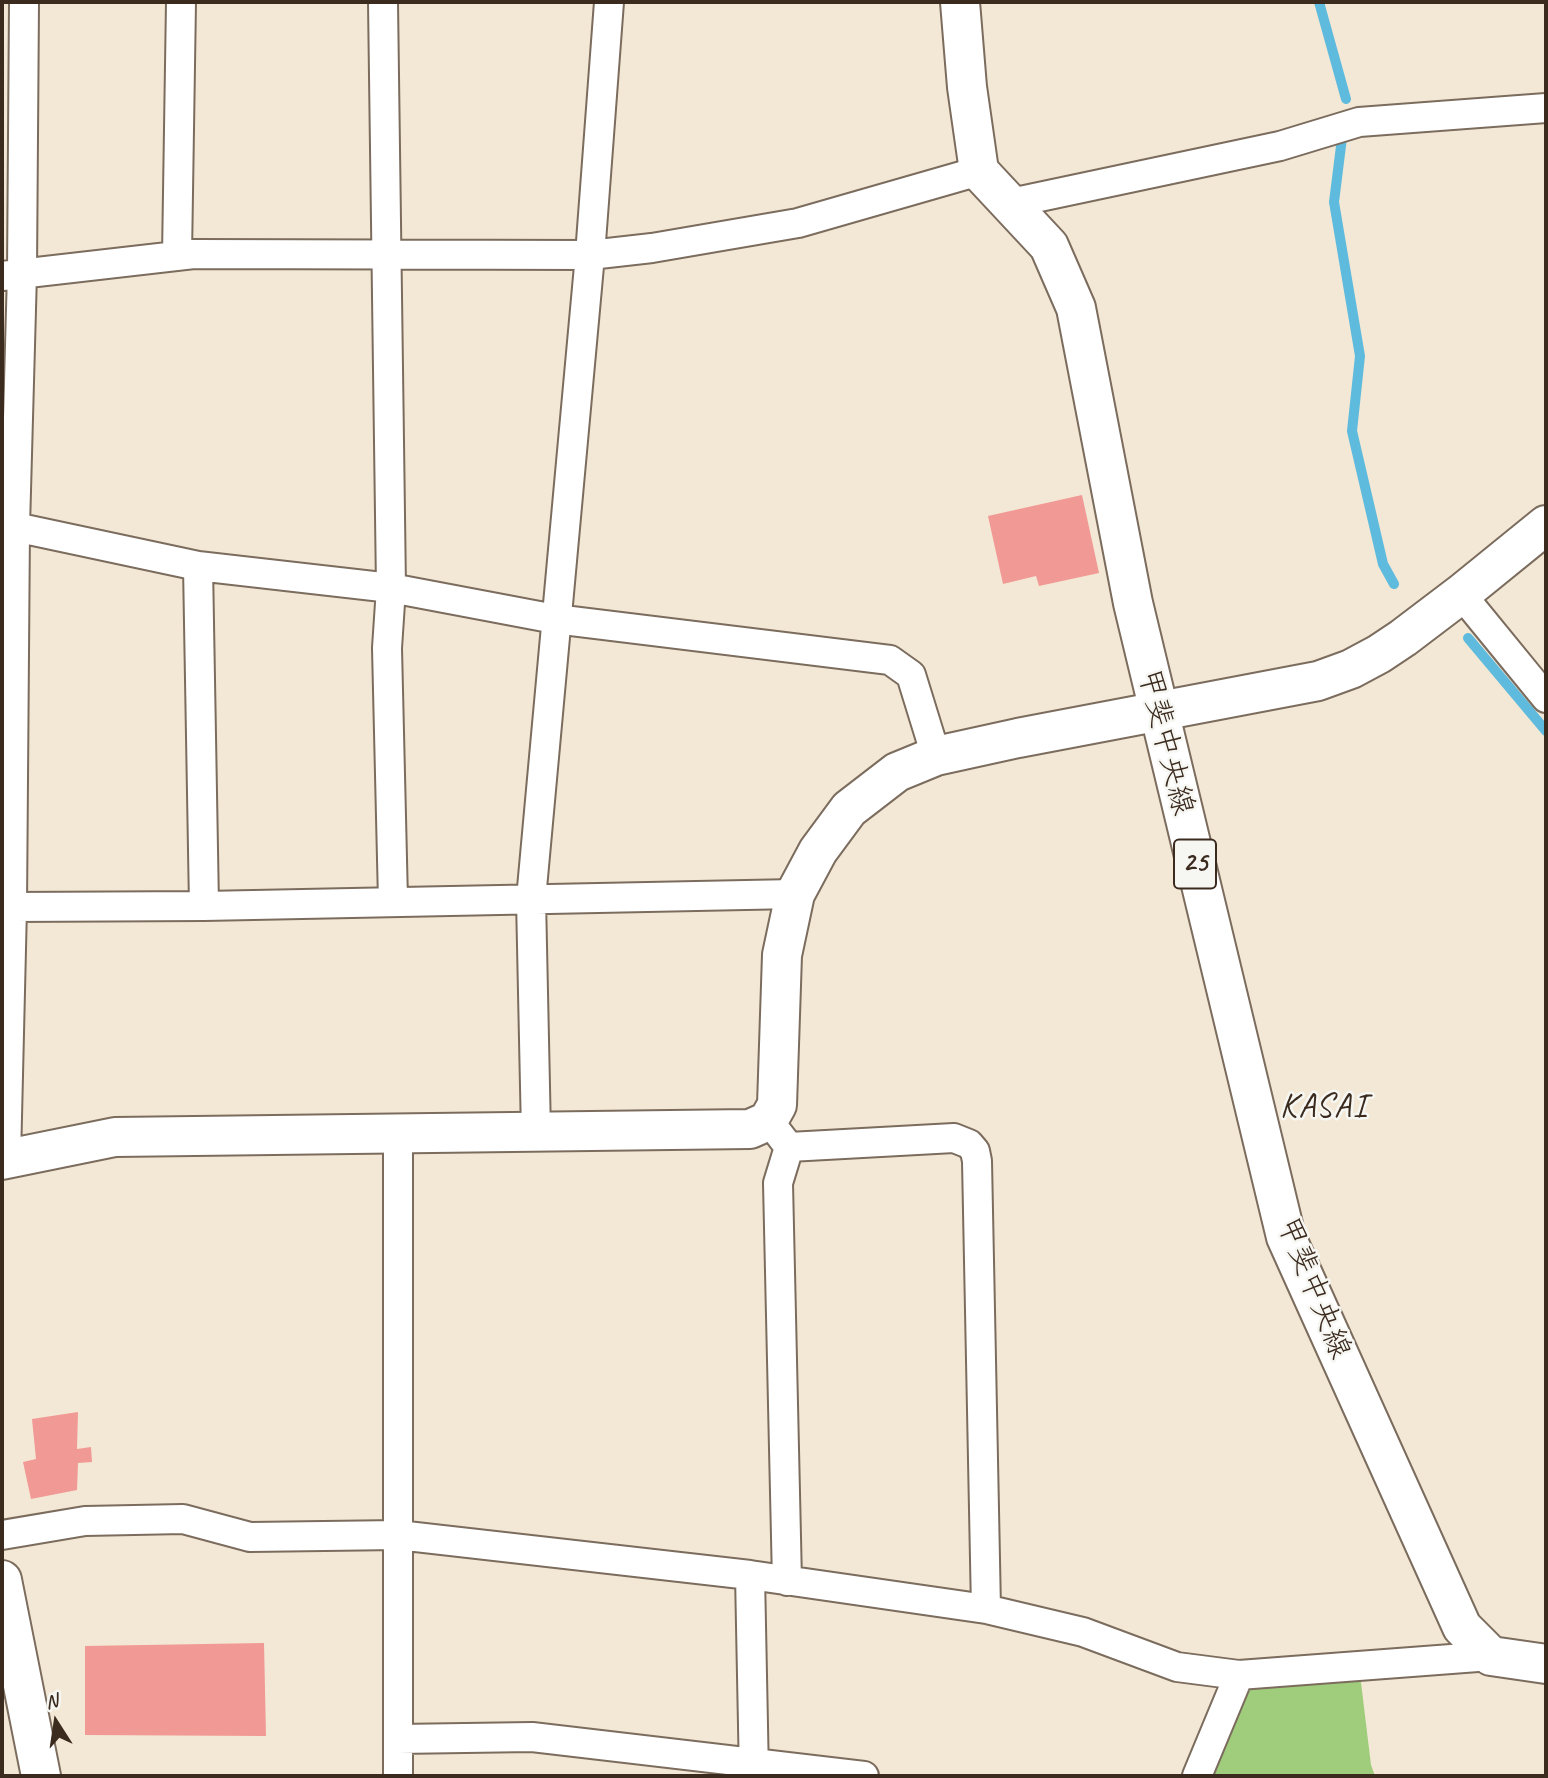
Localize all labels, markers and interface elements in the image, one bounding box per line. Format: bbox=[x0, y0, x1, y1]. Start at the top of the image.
street label: 甲斐中央線 bbox=[1129, 665, 1201, 819]
road number: 25 bbox=[1174, 840, 1216, 888]
district label: KASAI bbox=[1281, 1087, 1367, 1127]
street label: 甲斐中央線 bbox=[1268, 1212, 1358, 1364]
north arrow bbox=[21, 1687, 91, 1757]
text: N bbox=[43, 1688, 60, 1714]

